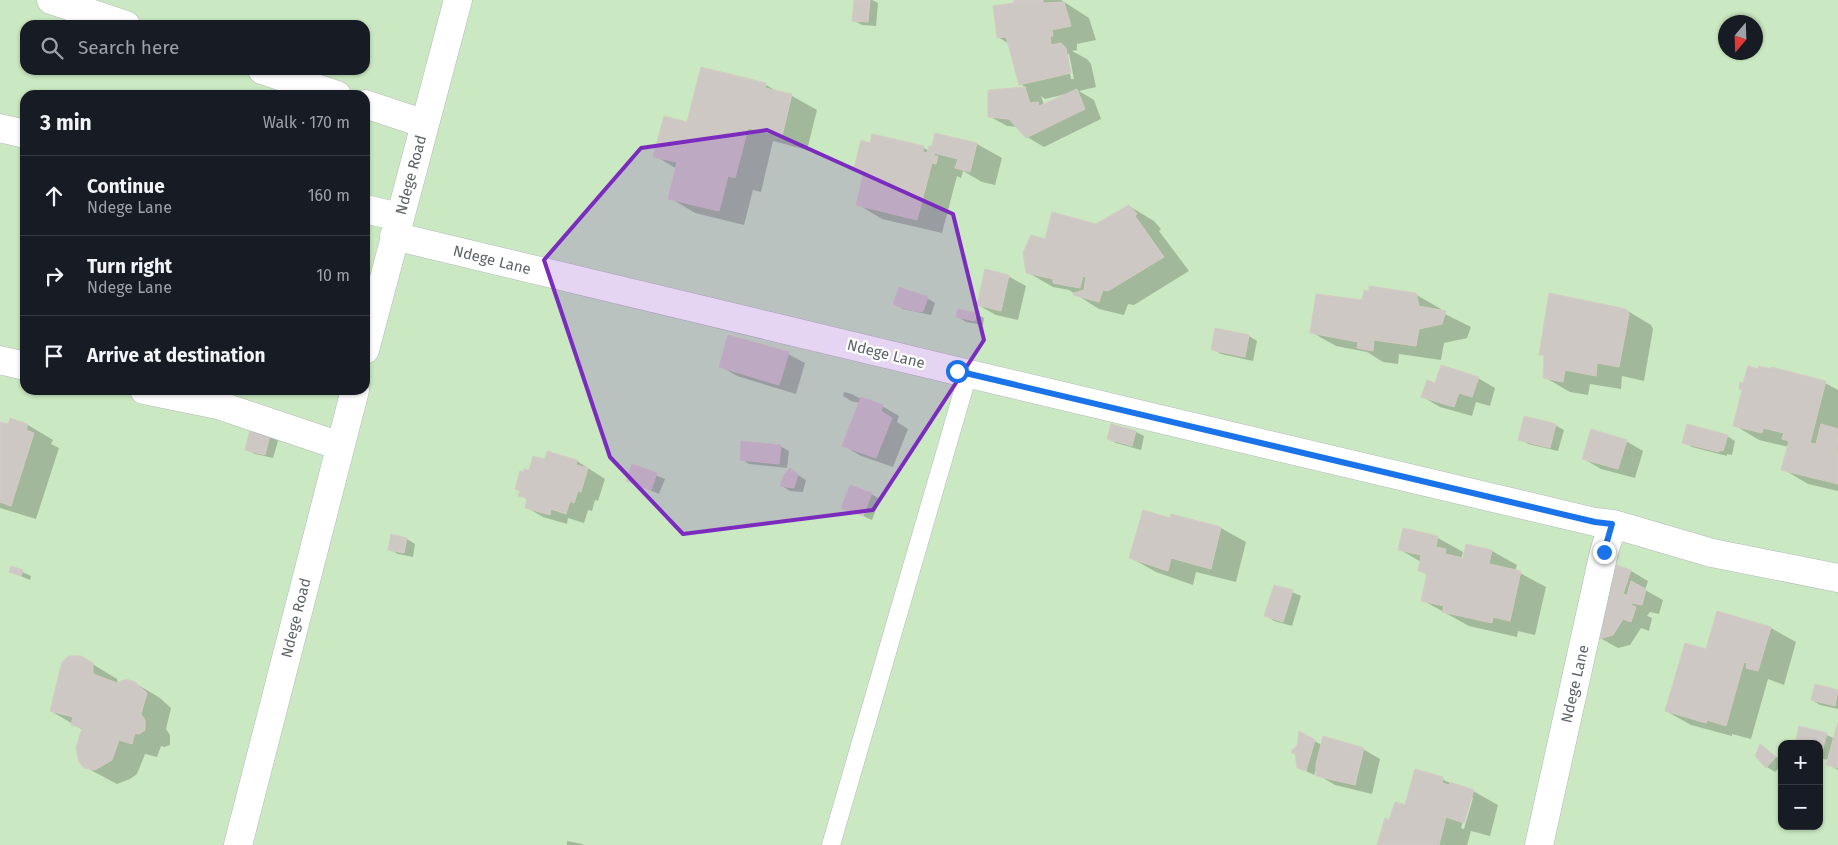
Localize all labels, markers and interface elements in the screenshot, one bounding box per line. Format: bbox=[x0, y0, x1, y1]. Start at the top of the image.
north arrow bbox=[1718, 15, 1763, 60]
search box bbox=[20, 20, 370, 75]
icon: search bbox=[38, 34, 66, 62]
text: Search here bbox=[78, 36, 179, 59]
text: 3 min bbox=[40, 110, 92, 136]
text: Walk · 170 m bbox=[263, 113, 350, 132]
street label: Ndege Road bbox=[392, 133, 430, 217]
text: Continue bbox=[87, 175, 165, 198]
icon: ahead bbox=[40, 182, 68, 210]
text: 160 m bbox=[308, 186, 350, 205]
text: Ndege Lane bbox=[87, 198, 172, 217]
street label: Ndege Lane bbox=[451, 242, 533, 278]
text: Turn right bbox=[87, 255, 172, 278]
icon: right bbox=[40, 262, 68, 290]
text: 10 m bbox=[316, 266, 350, 285]
text: Ndege Lane bbox=[87, 278, 172, 297]
street label: Ndege Lane bbox=[845, 336, 927, 372]
icon: arrive bbox=[40, 342, 68, 370]
text: Arrive at destination bbox=[87, 344, 266, 367]
route start bbox=[946, 360, 969, 383]
route end bbox=[1593, 541, 1616, 564]
street label: Ndege Road bbox=[277, 576, 315, 660]
street label: Ndege Lane bbox=[1557, 643, 1593, 725]
map controls bbox=[1778, 740, 1823, 830]
button: + bbox=[1778, 740, 1823, 785]
button: − bbox=[1778, 785, 1823, 830]

